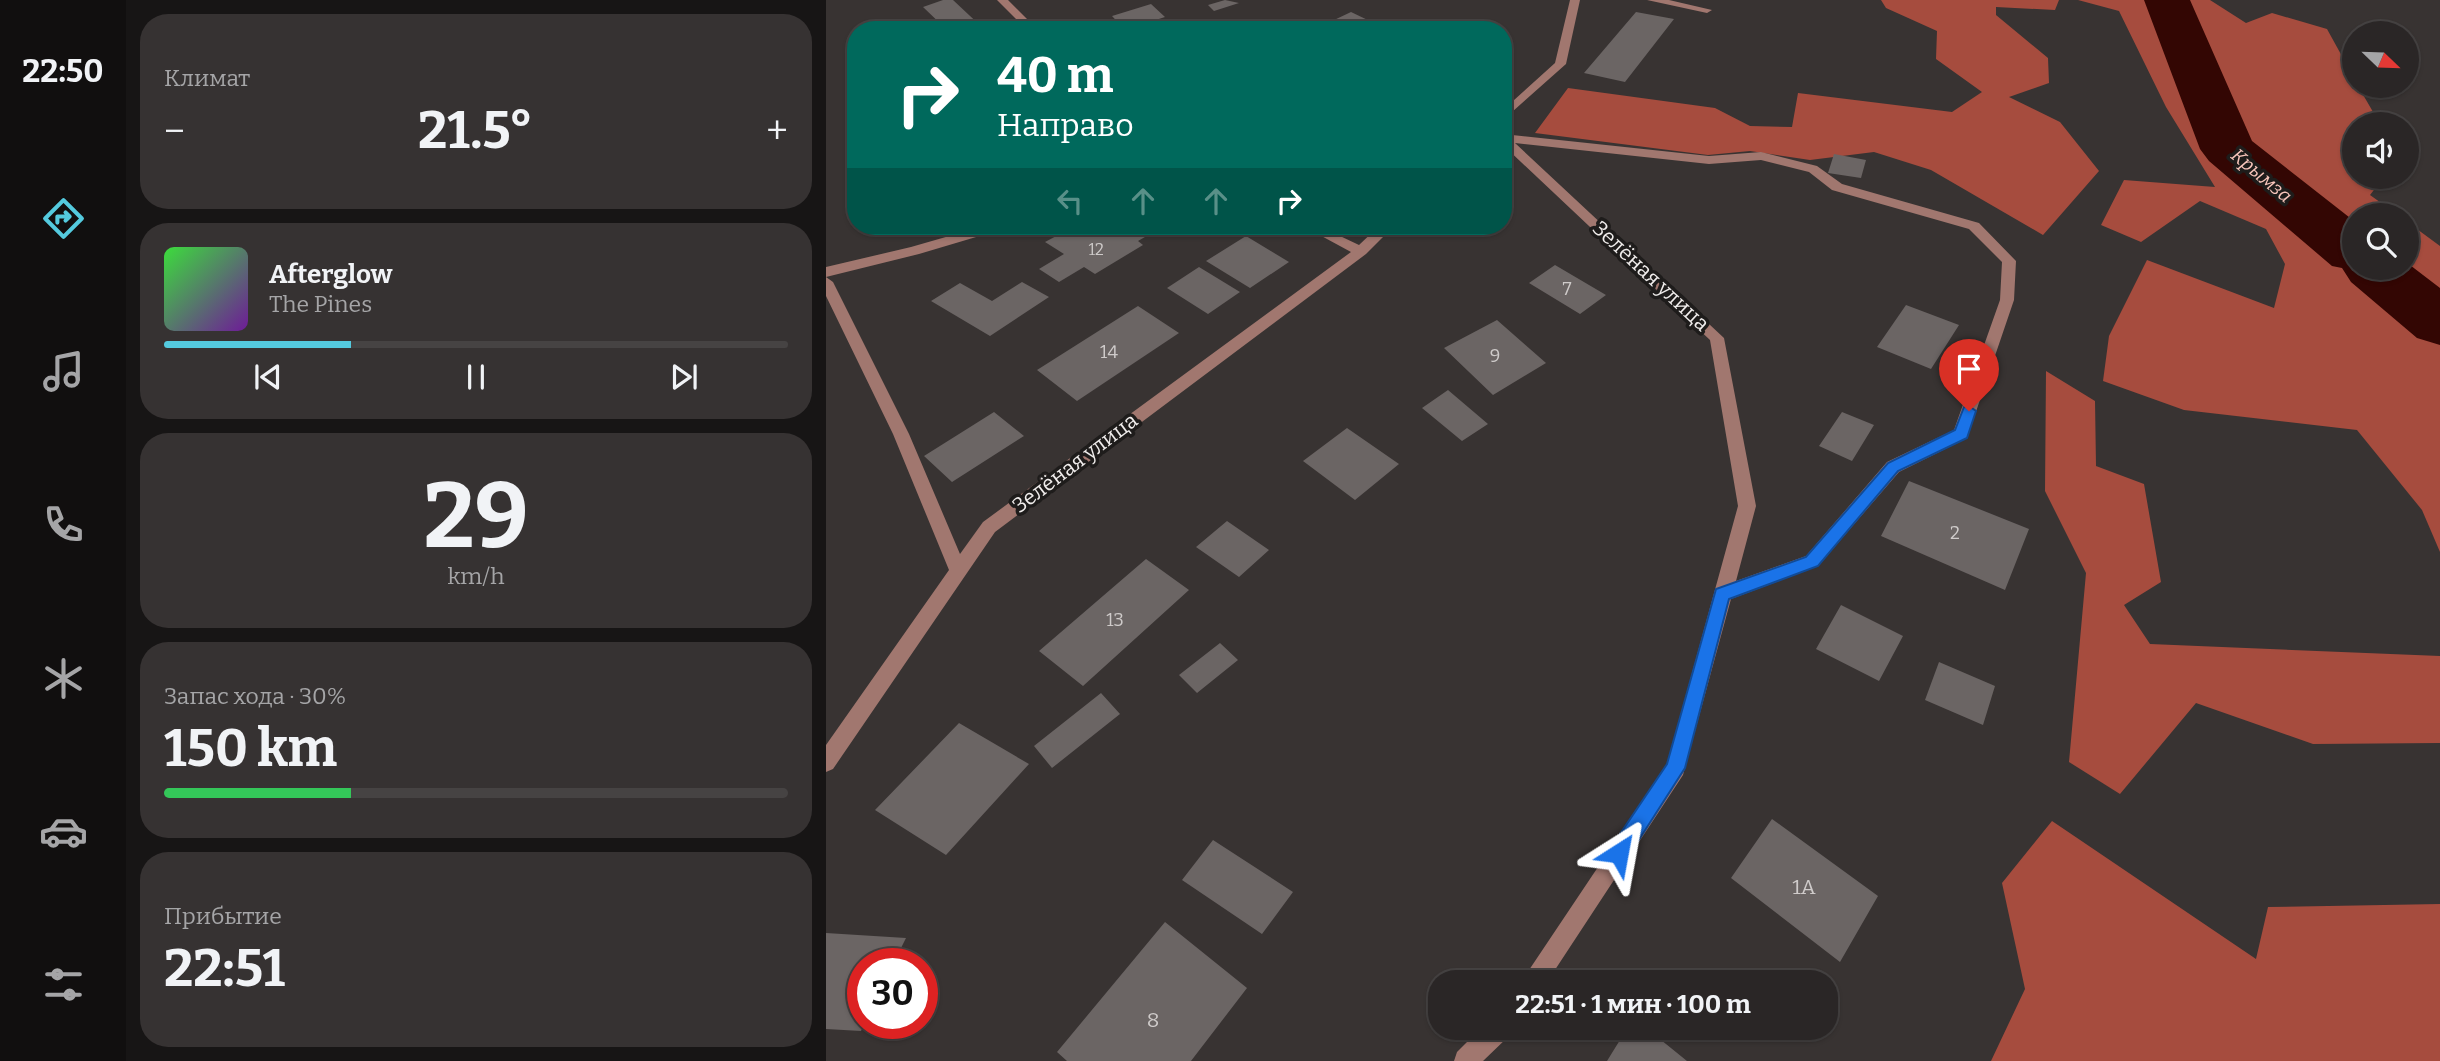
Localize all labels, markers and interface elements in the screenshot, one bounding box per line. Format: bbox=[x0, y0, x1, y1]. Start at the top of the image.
north arrow bbox=[2342, 21, 2418, 98]
map controls bbox=[2342, 21, 2419, 280]
text: 40 m bbox=[997, 46, 1114, 105]
icon: right bbox=[882, 49, 973, 140]
text: 22:50 bbox=[22, 52, 104, 90]
text: Климат bbox=[164, 64, 250, 92]
text: 21.5° bbox=[418, 99, 533, 162]
text: Направо bbox=[997, 106, 1134, 144]
text: − bbox=[164, 108, 185, 154]
text: + bbox=[766, 108, 788, 154]
button: sound bbox=[2342, 112, 2419, 189]
water label: Крымза bbox=[2227, 143, 2297, 207]
icon: left bbox=[1051, 182, 1089, 220]
icon: ahead bbox=[1124, 182, 1162, 220]
icon: ahead bbox=[1197, 182, 1235, 220]
icon: right bbox=[1270, 182, 1308, 220]
icon: directions bbox=[39, 194, 88, 243]
button: search bbox=[2342, 203, 2419, 280]
street label: Зелёная улица bbox=[1587, 215, 1715, 337]
house number: 12 bbox=[1088, 240, 1104, 259]
text: Afterglow bbox=[269, 259, 392, 290]
house number: 7 bbox=[1562, 278, 1572, 300]
text: The Pines bbox=[269, 290, 372, 318]
pin bbox=[1939, 339, 1999, 411]
house number: 14 bbox=[1100, 341, 1118, 363]
house number: 9 bbox=[1490, 345, 1500, 367]
icon: music bbox=[39, 347, 88, 396]
icon: arrive bbox=[1950, 350, 1988, 388]
icon: previous bbox=[249, 358, 287, 396]
icon: pause bbox=[457, 358, 495, 396]
icon: next bbox=[665, 358, 703, 396]
street label: Зелёная улица bbox=[1007, 407, 1143, 519]
text: 29 bbox=[423, 462, 529, 571]
icon: phone bbox=[39, 500, 88, 549]
house number: 2 bbox=[1950, 522, 1960, 544]
text: km/h bbox=[448, 562, 504, 590]
house number: 13 bbox=[1106, 609, 1124, 631]
icon: climate bbox=[39, 654, 88, 703]
text: Запас хода · 30% bbox=[164, 682, 346, 710]
text: 150 km bbox=[164, 717, 337, 780]
icon: car bbox=[39, 807, 88, 856]
position arrow bbox=[1582, 816, 1656, 890]
house number: 1А bbox=[1792, 874, 1816, 900]
text: Прибытие bbox=[164, 902, 282, 930]
text: 22:51 bbox=[164, 937, 285, 1000]
speed limit sign: 30 bbox=[847, 948, 938, 1039]
icon: filters bbox=[39, 960, 88, 1009]
text: 22:51 · 1 мин · 100 m bbox=[1515, 989, 1751, 1020]
house number: 8 bbox=[1147, 1007, 1159, 1033]

